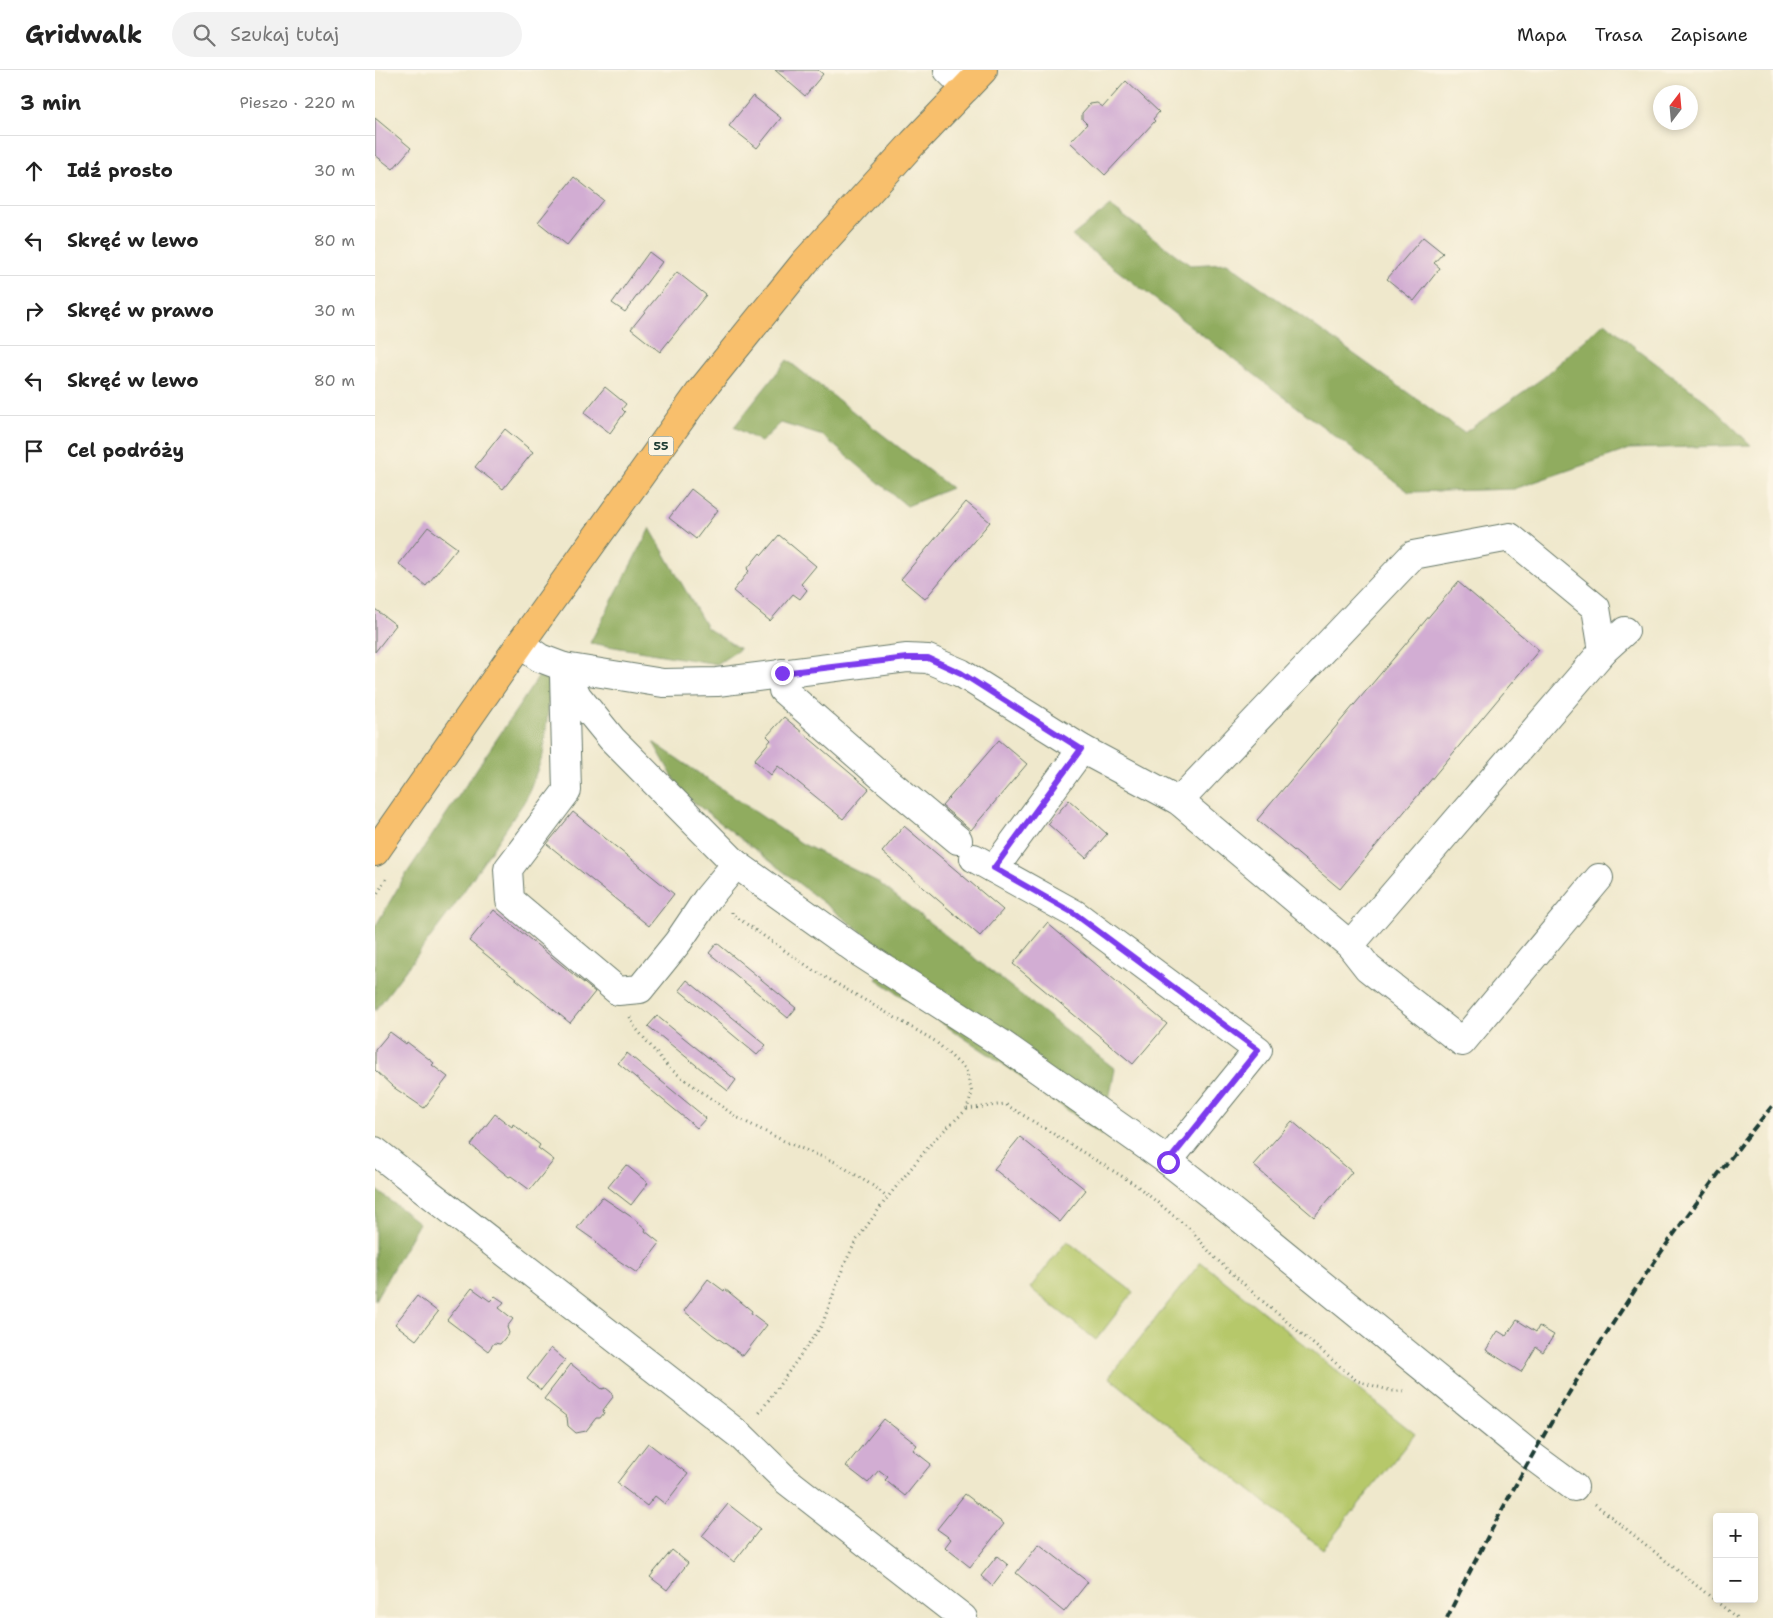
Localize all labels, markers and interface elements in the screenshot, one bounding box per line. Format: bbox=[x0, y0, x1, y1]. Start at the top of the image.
search box bbox=[172, 12, 522, 57]
text: Gridwalk bbox=[25, 19, 142, 51]
icon: search bbox=[190, 21, 218, 49]
text: Szukaj tutaj bbox=[230, 22, 339, 47]
text: Mapa bbox=[1517, 23, 1567, 47]
text: Trasa bbox=[1595, 23, 1643, 47]
text: Zapisane bbox=[1671, 23, 1748, 47]
north arrow bbox=[1653, 85, 1698, 130]
text: 3 min bbox=[20, 89, 81, 117]
text: Pieszo · 220 m bbox=[239, 92, 355, 113]
icon: ahead bbox=[20, 157, 48, 185]
text: Idź prosto bbox=[67, 158, 173, 183]
text: 30 m bbox=[314, 160, 355, 181]
icon: left bbox=[20, 227, 48, 255]
text: Skręć w lewo bbox=[67, 228, 199, 253]
text: 80 m bbox=[314, 230, 355, 251]
icon: right bbox=[20, 297, 48, 325]
text: Skręć w prawo bbox=[67, 298, 214, 323]
text: 30 m bbox=[314, 300, 355, 321]
icon: left bbox=[20, 367, 48, 395]
text: Skręć w lewo bbox=[67, 368, 199, 393]
text: 80 m bbox=[314, 370, 355, 391]
road number: 55 bbox=[649, 436, 673, 456]
icon: arrive bbox=[20, 437, 48, 465]
text: Cel podróży bbox=[67, 438, 184, 463]
route end bbox=[771, 662, 794, 685]
route start bbox=[1157, 1151, 1180, 1174]
map controls bbox=[1713, 1513, 1758, 1603]
button: + bbox=[1713, 1513, 1758, 1558]
button: − bbox=[1713, 1558, 1758, 1603]

